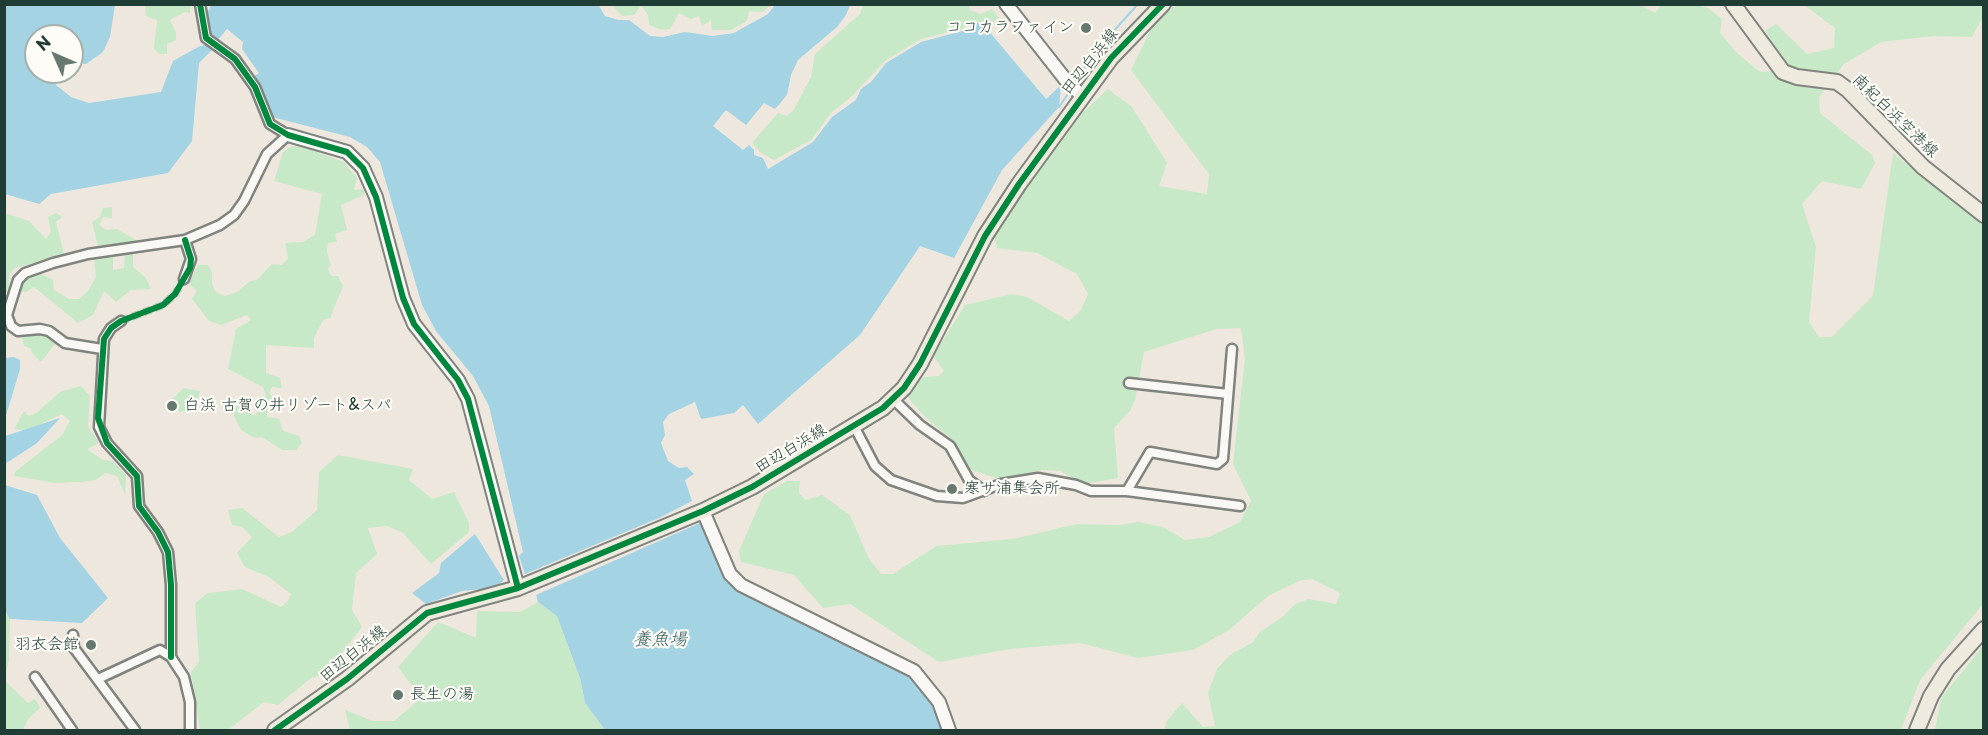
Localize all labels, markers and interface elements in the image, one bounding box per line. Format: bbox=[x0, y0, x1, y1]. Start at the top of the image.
place label: ココカラファイン bbox=[946, 18, 1074, 38]
marker: ココカラファイン bbox=[1079, 21, 1093, 35]
north arrow bbox=[24, 24, 84, 84]
street label: 田辺白浜線 bbox=[1057, 25, 1123, 99]
text: N bbox=[30, 30, 56, 56]
street label: 南紀白浜空港線 bbox=[1848, 70, 1942, 162]
place label: 白浜 古賀の井リゾート&スパ bbox=[184, 396, 392, 416]
marker: 白浜 古賀の井リゾート&スパ bbox=[165, 399, 179, 413]
street label: 田辺白浜線 bbox=[752, 420, 830, 478]
place label: 寒サ浦集会所 bbox=[964, 479, 1060, 499]
marker: 寒サ浦集会所 bbox=[945, 482, 959, 496]
street label: 田辺白浜線 bbox=[316, 621, 390, 687]
water label: 養魚場 bbox=[633, 629, 687, 651]
place label: 羽衣会館 bbox=[15, 635, 79, 655]
marker: 羽衣会館 bbox=[84, 638, 98, 652]
place label: 長生の湯 bbox=[410, 685, 474, 705]
marker: 長生の湯 bbox=[391, 688, 405, 702]

